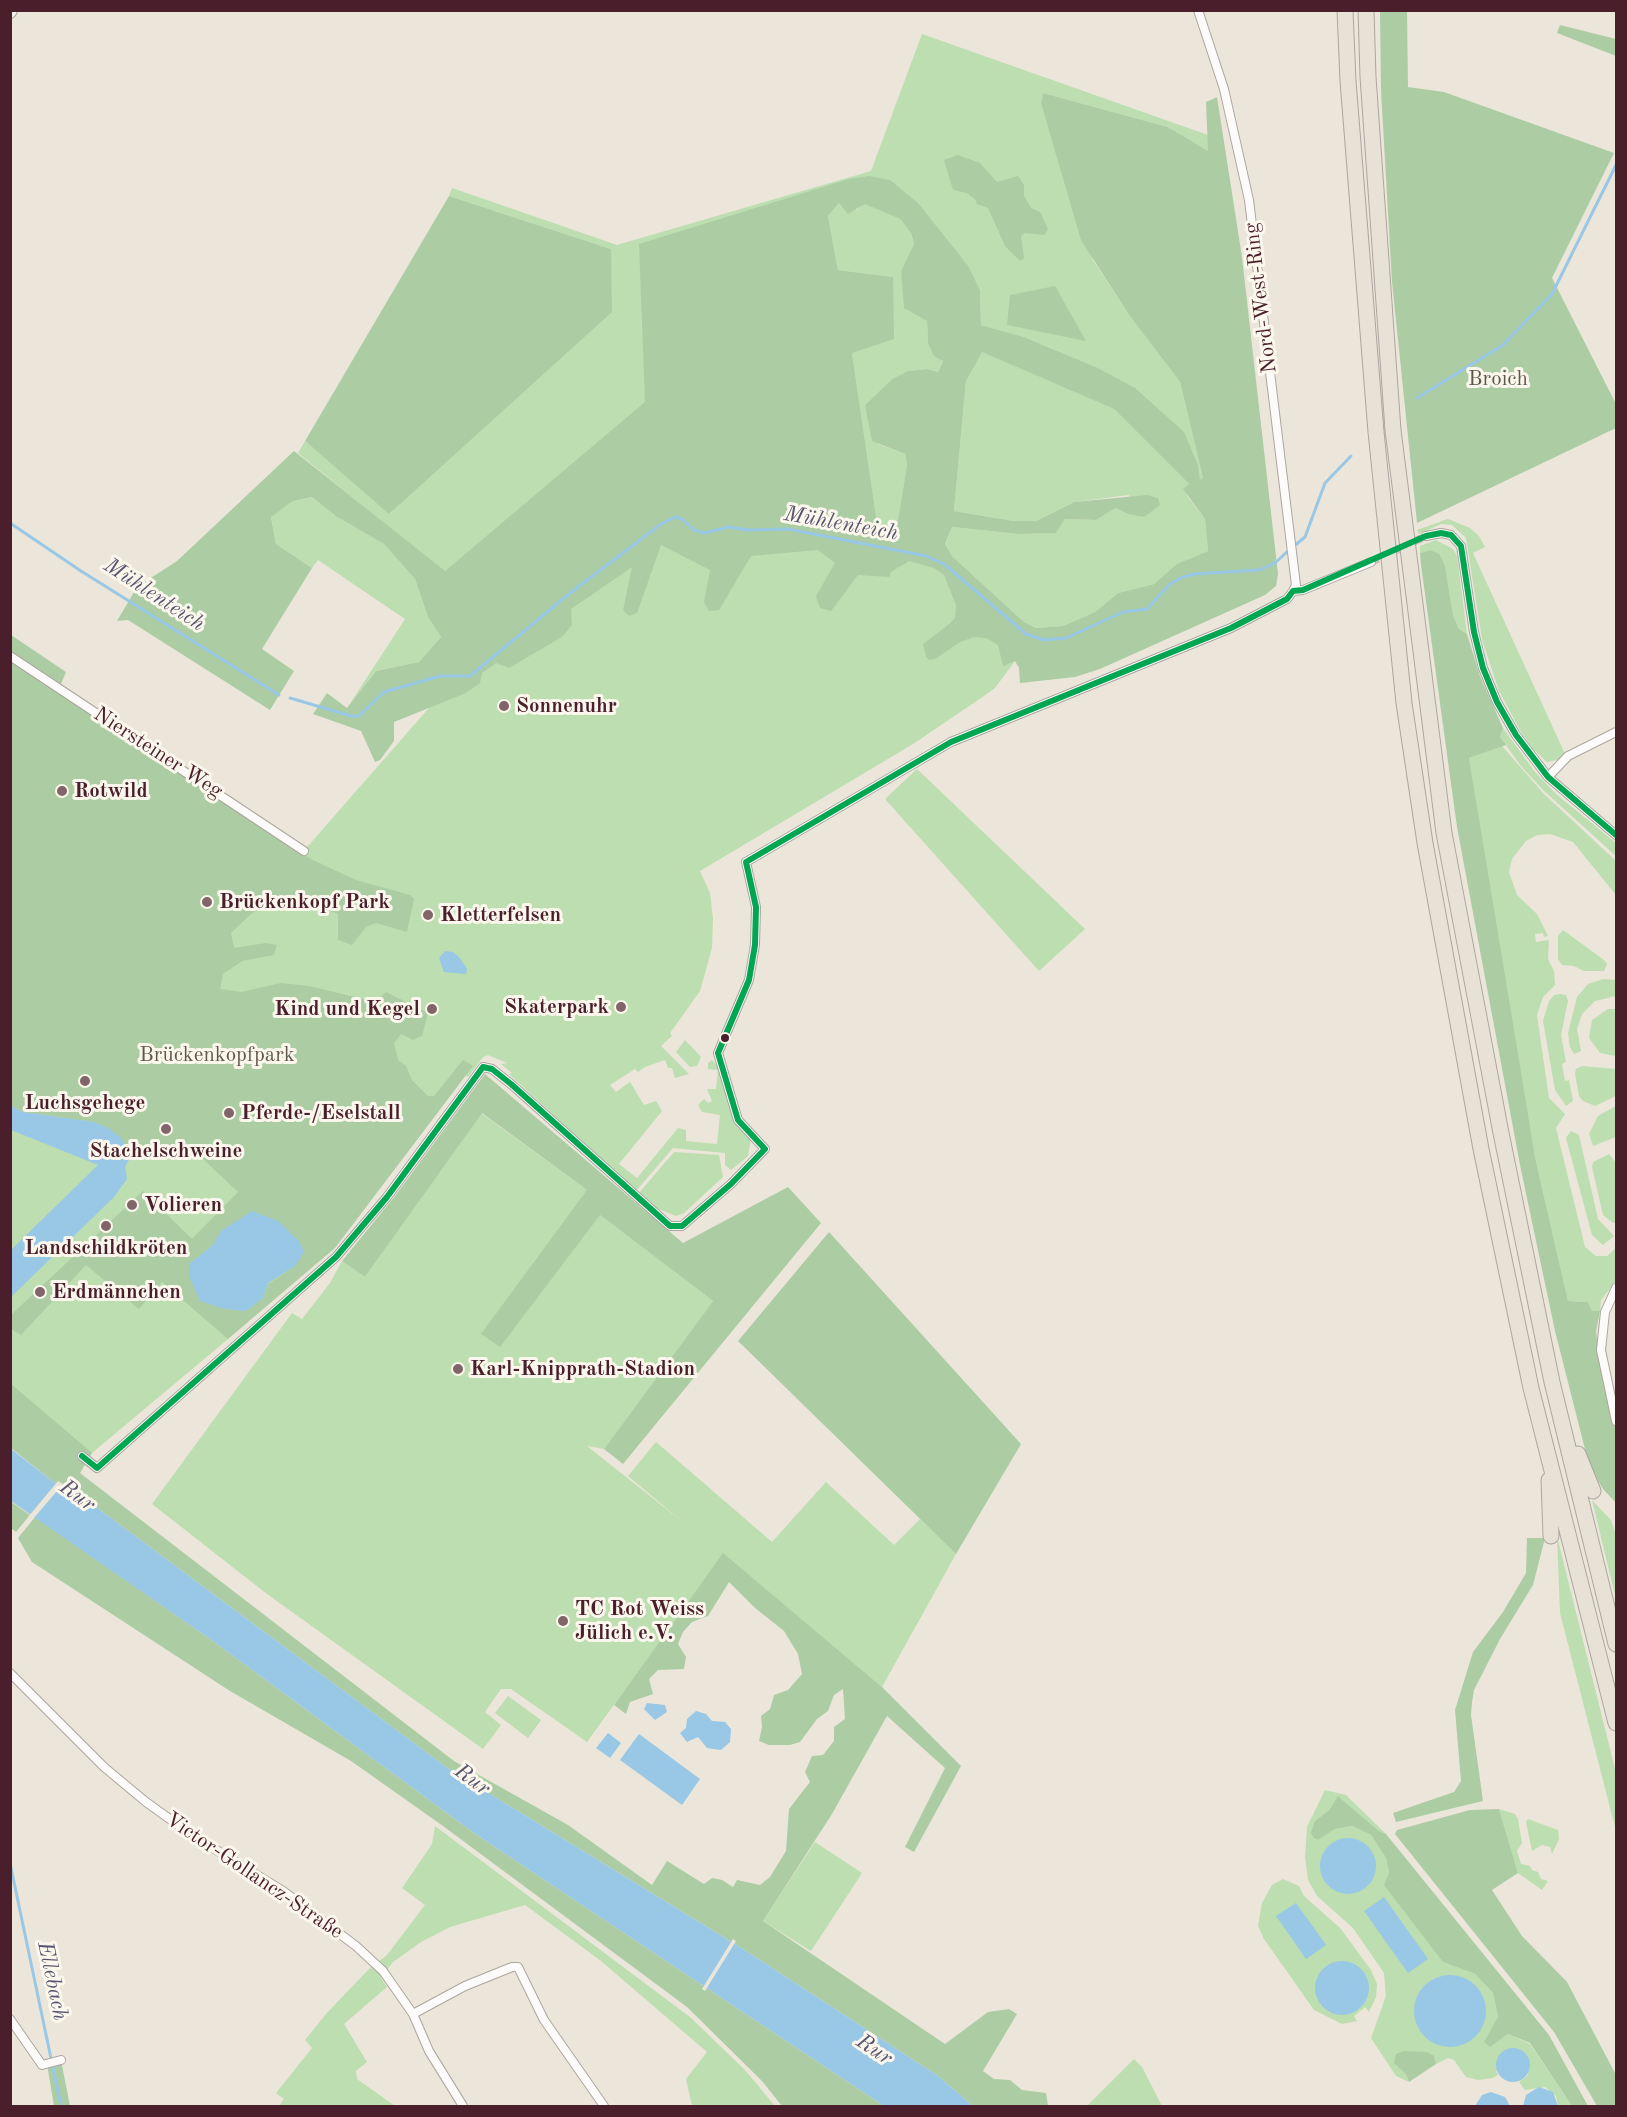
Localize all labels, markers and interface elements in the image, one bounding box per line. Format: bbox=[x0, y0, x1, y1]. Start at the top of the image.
street label: Nord-West-Ring bbox=[1239, 221, 1283, 375]
park label: Broich bbox=[1468, 366, 1528, 392]
water label: Mühlenteich bbox=[782, 501, 900, 547]
water label: Mühlenteich bbox=[98, 552, 210, 638]
place label: Sonnenuhr bbox=[516, 693, 617, 719]
marker: Sonnenuhr bbox=[497, 699, 511, 713]
street label: Niersteiner Weg bbox=[89, 702, 227, 804]
place label: Rotwild bbox=[74, 778, 148, 804]
marker: Rotwild bbox=[55, 784, 69, 798]
place label: Brückenkopf Park bbox=[219, 889, 390, 915]
marker: Brückenkopf Park bbox=[200, 895, 214, 909]
place label: Kletterfelsen bbox=[440, 902, 561, 928]
marker: Kletterfelsen bbox=[421, 908, 435, 922]
place label: Skaterpark bbox=[504, 994, 609, 1020]
place label: Kind und Kegel bbox=[274, 996, 420, 1022]
marker: Skaterpark bbox=[614, 1000, 628, 1014]
marker: Kind und Kegel bbox=[425, 1002, 439, 1016]
unlabelled marker bbox=[719, 1032, 731, 1044]
park label: Brückenkopfpark bbox=[139, 1042, 295, 1068]
marker: Luchsgehege bbox=[78, 1074, 92, 1088]
place label: Luchsgehege bbox=[24, 1090, 146, 1116]
place label: Pferde-/Eselstall bbox=[241, 1100, 401, 1126]
marker: Pferde-/Eselstall bbox=[222, 1106, 236, 1120]
marker: Stachelschweine bbox=[159, 1122, 173, 1136]
place label: Stachelschweine bbox=[90, 1138, 242, 1164]
place label: Volieren bbox=[144, 1192, 222, 1218]
marker: Volieren bbox=[125, 1198, 139, 1212]
marker: Landschildkröten bbox=[99, 1219, 113, 1233]
place label: Landschildkröten bbox=[24, 1235, 188, 1261]
place label: Erdmännchen bbox=[52, 1279, 181, 1305]
marker: Erdmännchen bbox=[33, 1285, 47, 1299]
place label: Karl-Knipprath-Stadion bbox=[470, 1356, 695, 1382]
marker: Karl-Knipprath-Stadion bbox=[451, 1362, 465, 1376]
water label: Rur bbox=[54, 1474, 100, 1518]
place label: TC Rot Weiss Jülich e.V. bbox=[575, 1596, 704, 1646]
marker: TC Rot Weiss Jülich e.V. bbox=[556, 1614, 570, 1628]
water label: Rur bbox=[449, 1758, 495, 1802]
street label: Victor-Gollancz-Straße bbox=[160, 1807, 348, 1945]
water label: Ellebach bbox=[31, 1939, 73, 2023]
water label: Rur bbox=[851, 2028, 897, 2072]

